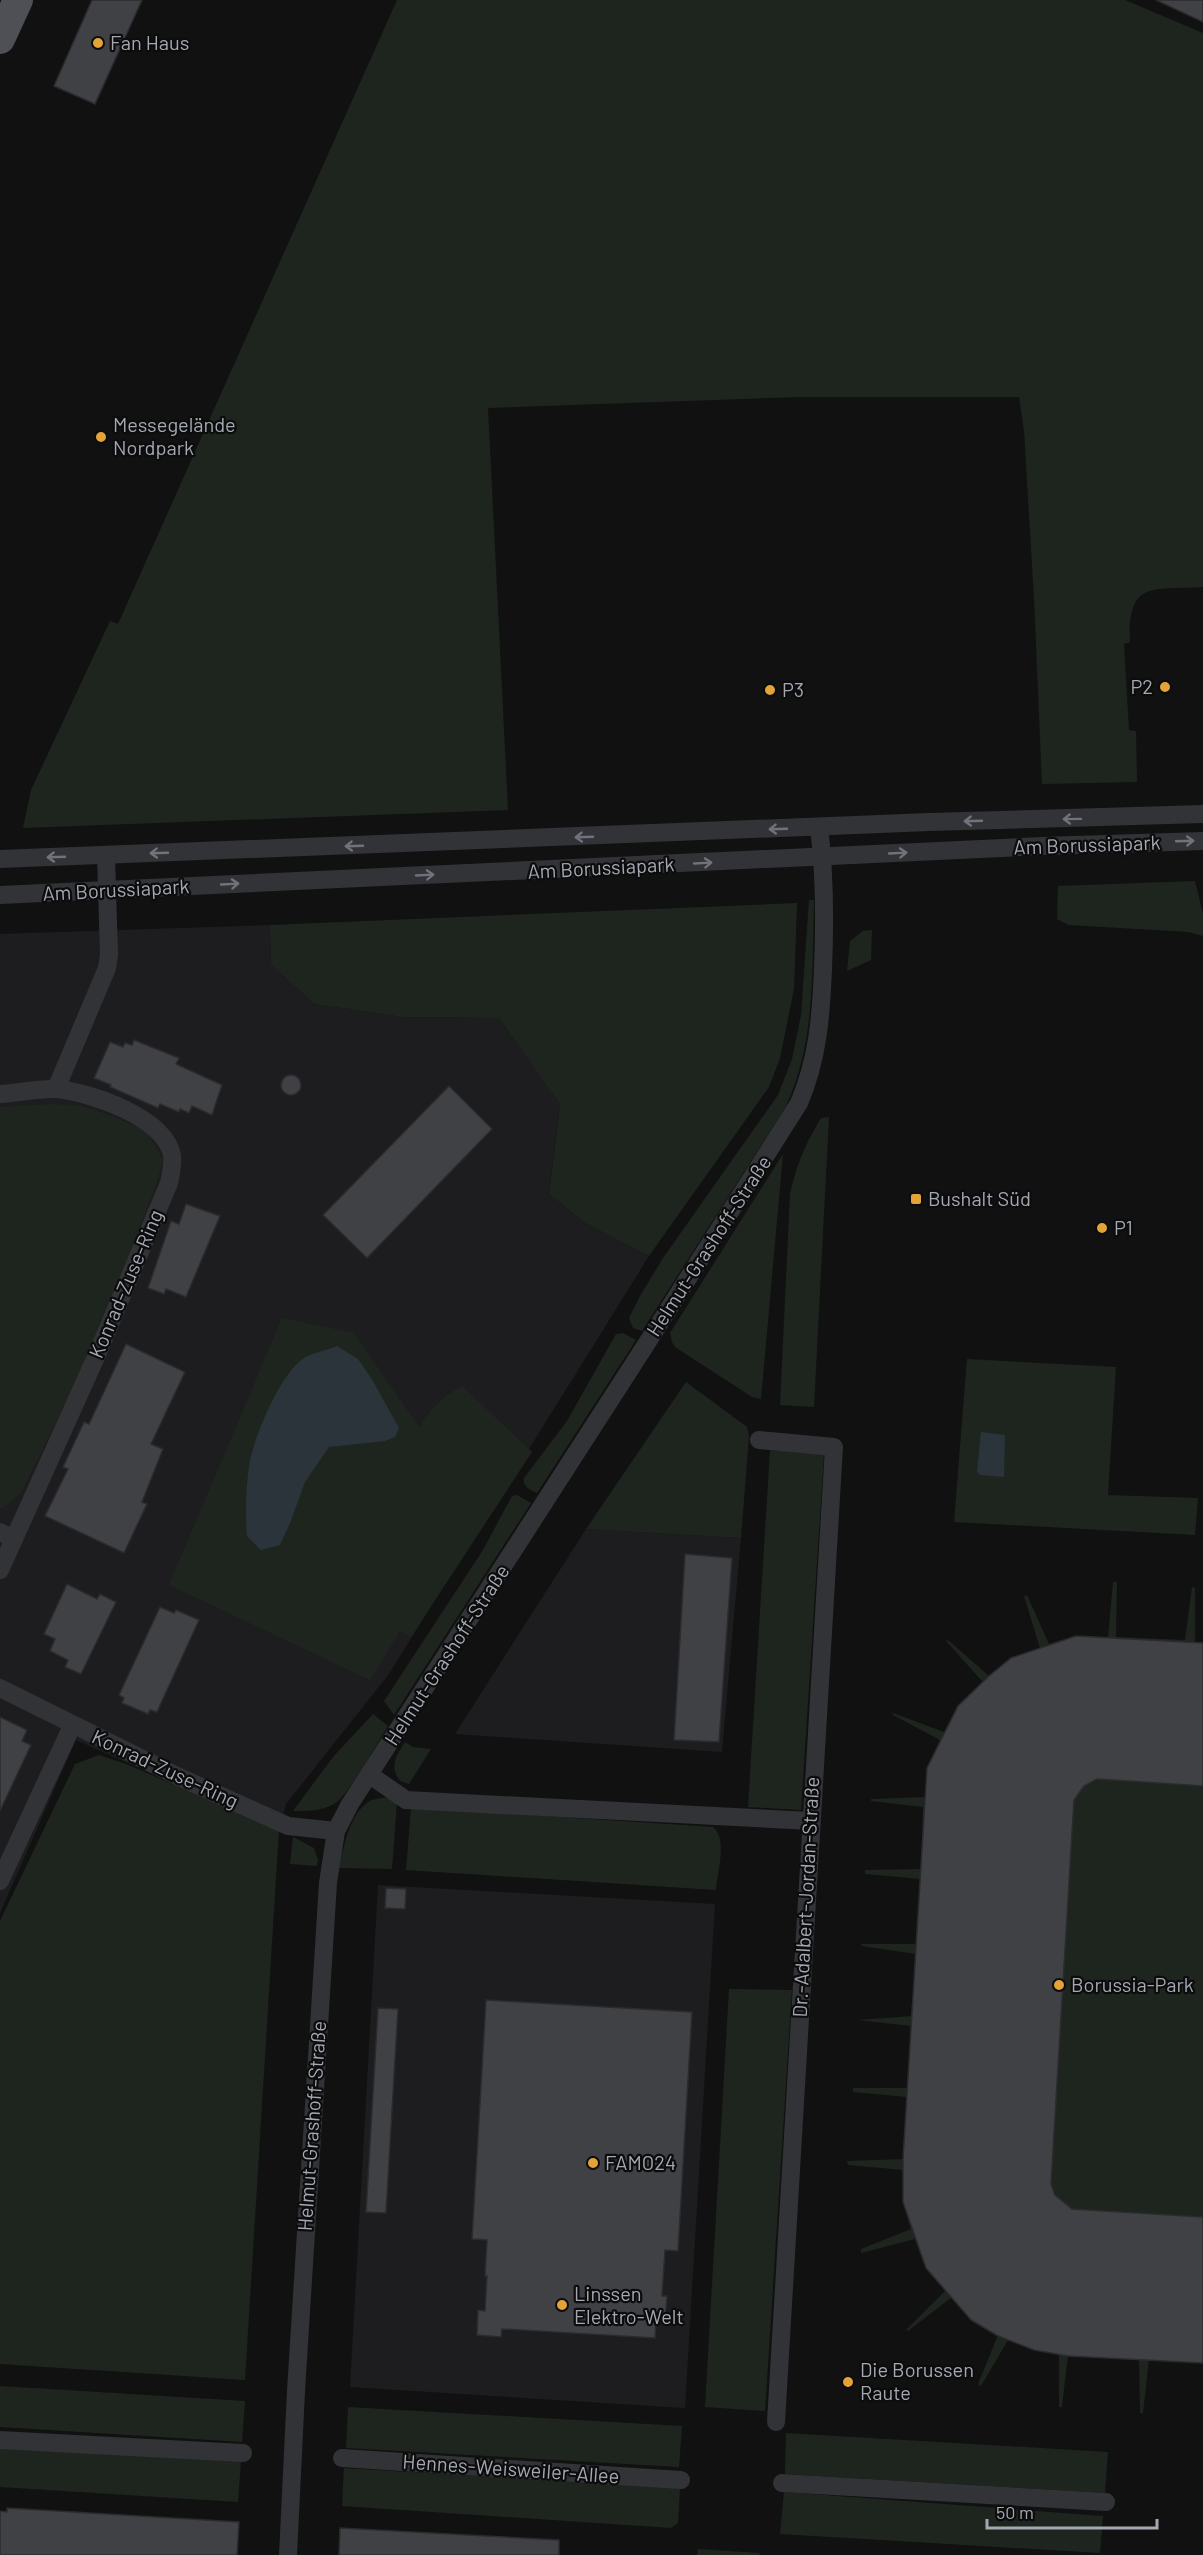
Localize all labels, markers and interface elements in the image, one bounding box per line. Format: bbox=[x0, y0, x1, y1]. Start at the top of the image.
place label: Fan Haus bbox=[110, 30, 189, 54]
marker: Fan Haus bbox=[91, 36, 105, 50]
place label: Messegelände Nordpark bbox=[113, 412, 236, 459]
marker: Messegelände Nordpark bbox=[94, 430, 108, 444]
place label: P2 bbox=[1130, 674, 1153, 698]
place label: P3 bbox=[782, 677, 804, 701]
marker: P2 bbox=[1158, 680, 1172, 694]
marker: P3 bbox=[763, 683, 777, 697]
one-way arrow bbox=[1063, 813, 1083, 825]
one-way arrow bbox=[964, 815, 984, 827]
one-way arrow bbox=[769, 823, 789, 835]
street label: Am Borussiapark bbox=[1013, 829, 1161, 859]
one-way arrow bbox=[574, 831, 594, 842]
one-way arrow bbox=[1175, 836, 1195, 847]
one-way arrow bbox=[345, 840, 365, 851]
one-way arrow bbox=[150, 848, 170, 859]
one-way arrow bbox=[888, 848, 908, 859]
one-way arrow bbox=[47, 851, 67, 863]
street label: Am Borussiapark bbox=[527, 851, 675, 883]
one-way arrow bbox=[693, 858, 713, 869]
one-way arrow bbox=[414, 870, 434, 881]
street label: Am Borussiapark bbox=[42, 873, 190, 905]
one-way arrow bbox=[219, 879, 239, 890]
street label: Helmut-Grashoff-Straße bbox=[641, 1151, 776, 1340]
place label: Bushalt Süd bbox=[928, 1186, 1031, 1210]
marker: Bushalt Süd bbox=[909, 1192, 923, 1206]
street label: Konrad-Zuse-Ring bbox=[83, 1206, 167, 1361]
place label: P1 bbox=[1114, 1215, 1133, 1239]
marker: P1 bbox=[1095, 1221, 1109, 1235]
street label: Helmut-Grashoff-Straße bbox=[379, 1560, 514, 1749]
street label: Konrad-Zuse-Ring bbox=[89, 1724, 242, 1812]
street label: Dr.-Adalbert-Jordan-Straße bbox=[787, 1776, 823, 2018]
place label: Borussia-Park bbox=[1071, 1972, 1194, 1996]
marker: Borussia-Park bbox=[1052, 1978, 1066, 1992]
street label: Helmut-Grashoff-Straße bbox=[292, 2020, 330, 2232]
place label: FAMO24 bbox=[605, 2150, 676, 2174]
marker: FAMO24 bbox=[586, 2156, 600, 2170]
place label: Linssen Elektro-Welt bbox=[574, 2281, 684, 2328]
marker: Linssen Elektro-Welt bbox=[555, 2298, 569, 2312]
place label: Die Borussen Raute bbox=[860, 2357, 974, 2404]
marker: Die Borussen Raute bbox=[841, 2375, 855, 2389]
street label: Hennes-Weisweiler-Allee bbox=[402, 2448, 620, 2488]
scale bar bbox=[987, 2492, 1156, 2530]
text: 50 m bbox=[996, 2501, 1034, 2523]

